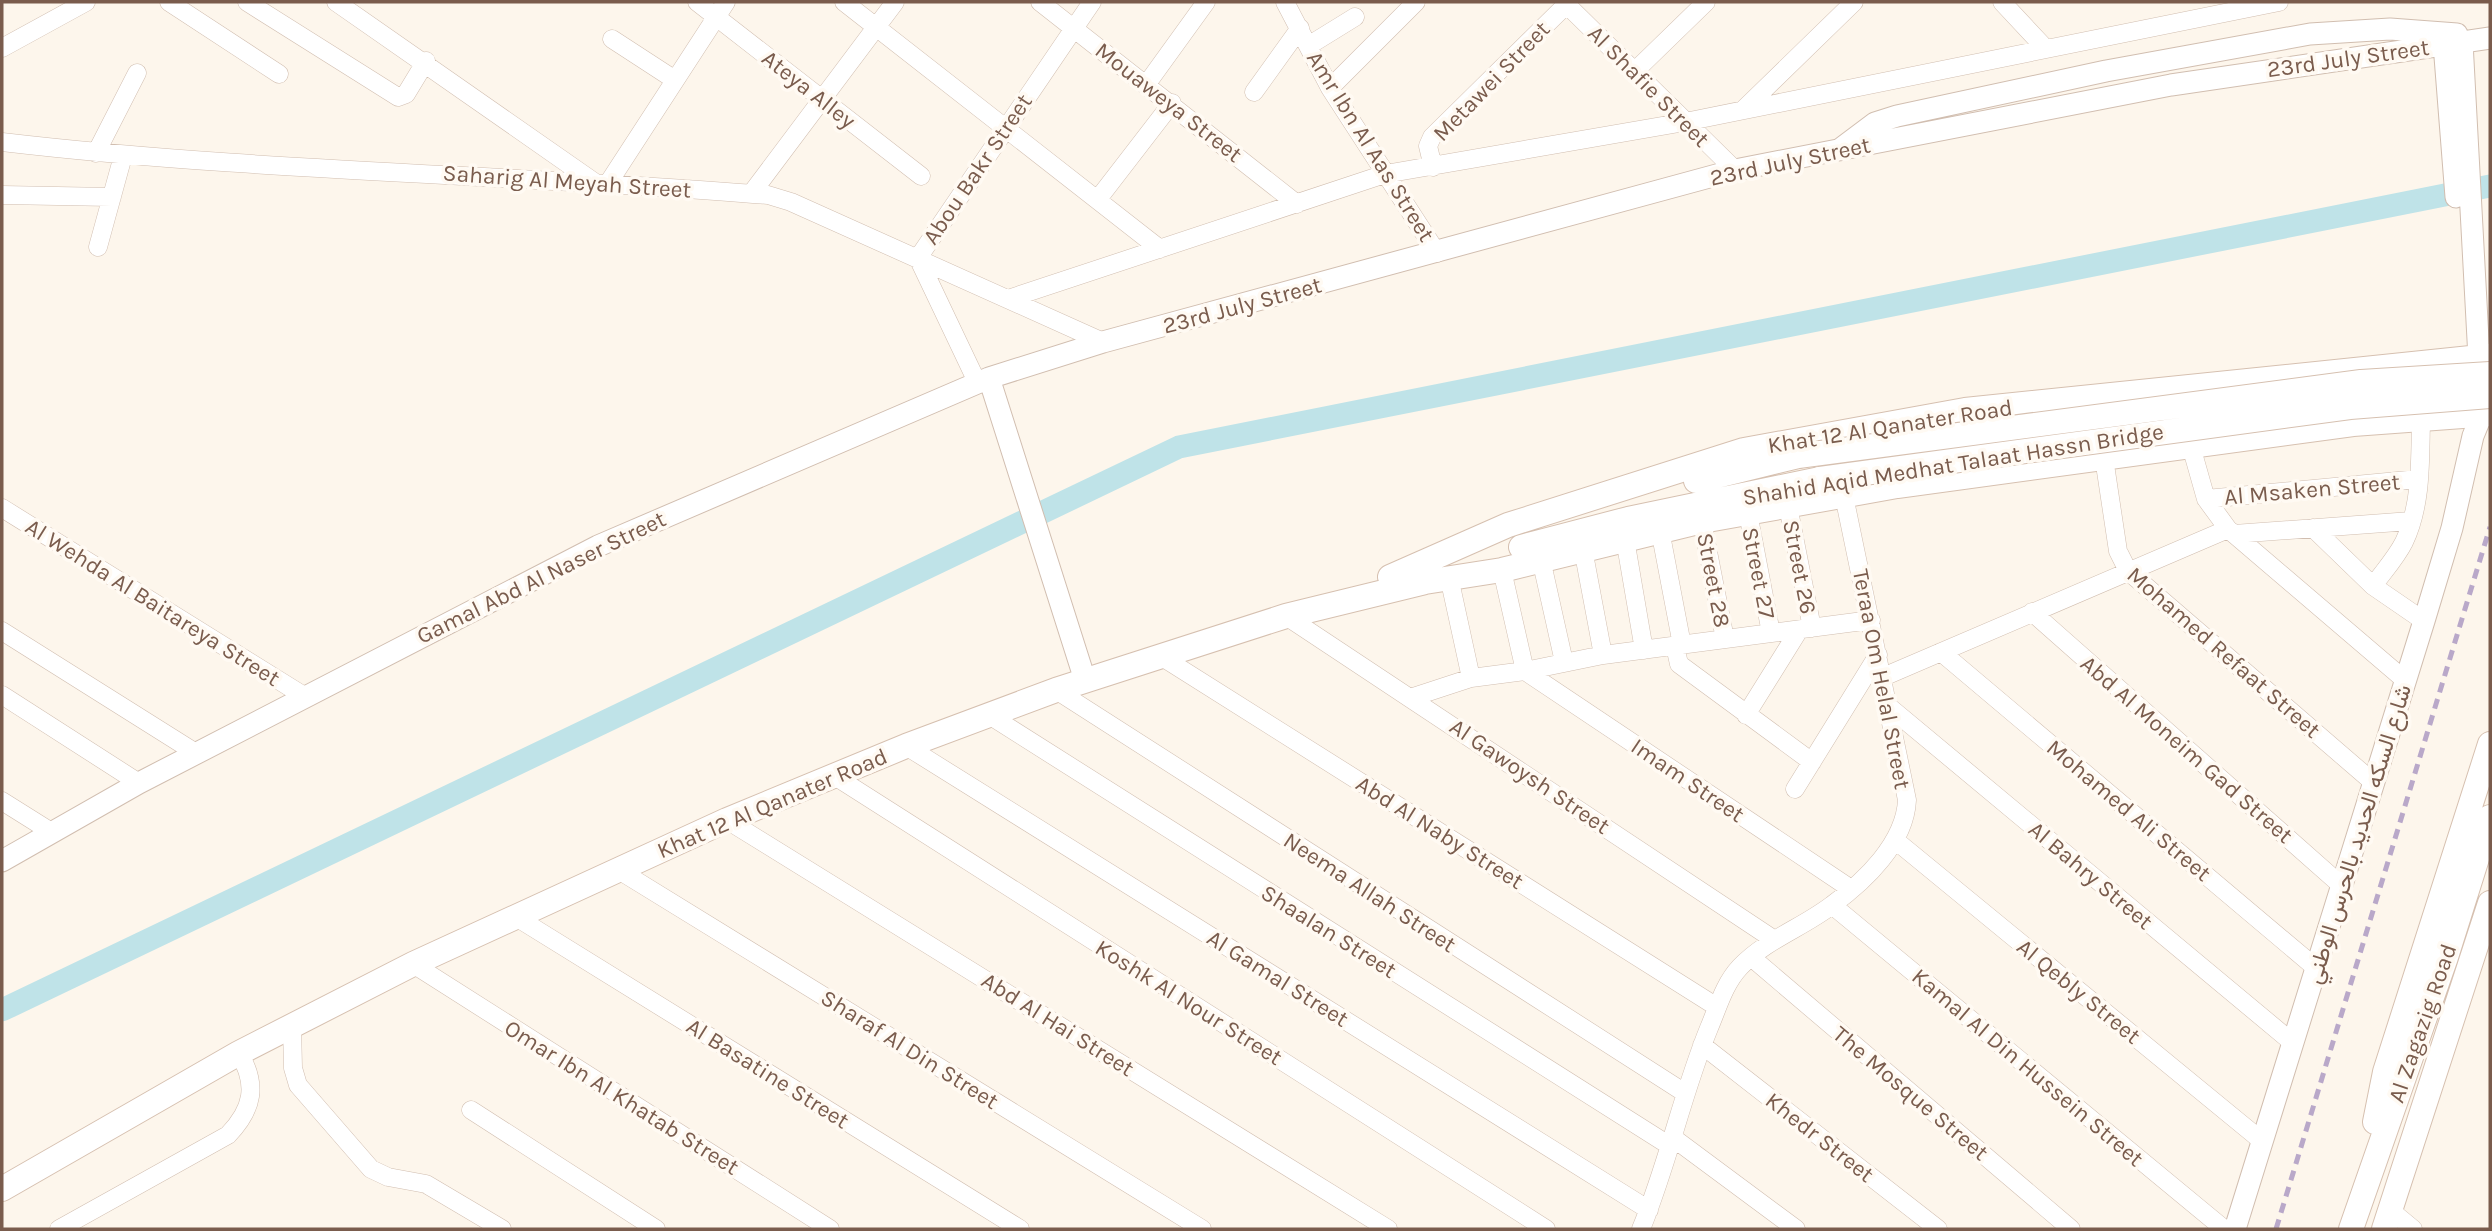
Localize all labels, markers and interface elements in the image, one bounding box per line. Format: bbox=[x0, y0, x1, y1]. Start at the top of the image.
street label: Metawei Street bbox=[1427, 15, 1556, 147]
street label: Al Shafie Street bbox=[1582, 20, 1715, 153]
street label: 23rd July Street bbox=[2265, 34, 2431, 83]
street label: Mouaweya Street bbox=[1090, 37, 1248, 168]
street label: Ateya Alley bbox=[757, 45, 861, 134]
street label: Amr Ibn Al Aas Street bbox=[1301, 46, 1440, 247]
street label: Abou Bakr Street bbox=[917, 89, 1038, 250]
street label: 23rd July Street bbox=[1707, 131, 1873, 192]
street label: Saharig Al Meyah Street bbox=[442, 159, 692, 204]
street label: 23rd July Street bbox=[1160, 271, 1325, 340]
street label: Khat 12 Al Qanater Road bbox=[1766, 394, 2014, 459]
street label: Shahid Aqid Medhat Talaat Hassn Bridge bbox=[1741, 418, 2166, 511]
street label: Al Msaken Street bbox=[2223, 468, 2402, 511]
street label: Gamal Abd Al Naser Street bbox=[412, 505, 670, 650]
street label: Al Wehda Al Baitareya Street bbox=[21, 513, 285, 692]
street label: Street 26 bbox=[1777, 518, 1822, 616]
street label: Street 27 bbox=[1736, 525, 1781, 621]
street label: Street 28 bbox=[1691, 530, 1736, 630]
street label: Mohamed Refaat Street bbox=[2121, 561, 2326, 744]
street label: Teraa Om Helal Street bbox=[1847, 567, 1916, 792]
street label: Abd Al Moneim Gad Street bbox=[2075, 650, 2299, 849]
street label: شارع السكه الحديد بالحرس الوطني bbox=[2300, 681, 2422, 989]
street label: Al Gawoysh Street bbox=[1445, 713, 1615, 840]
street label: Imam Street bbox=[1626, 733, 1750, 828]
street label: Mohamed Ali Street bbox=[2041, 734, 2217, 887]
street label: Khat 12 Al Qanater Road bbox=[653, 743, 891, 864]
street label: Abd Al Naby Street bbox=[1351, 770, 1529, 895]
street label: Al Bahry Street bbox=[2023, 816, 2158, 935]
street label: Neema Allah Street bbox=[1278, 827, 1461, 958]
street label: Shaalan Street bbox=[1256, 879, 1402, 984]
street label: Al Gamal Street bbox=[1202, 924, 1354, 1033]
street label: Al Qebly Street bbox=[2011, 933, 2146, 1050]
street label: Koshk Al Nour Street bbox=[1090, 934, 1287, 1071]
street label: Al Zagazig Road bbox=[2383, 940, 2462, 1106]
street label: Kamal Al Din Hussein Street bbox=[1906, 963, 2149, 1172]
street label: Abd Al Hai Street bbox=[977, 967, 1139, 1082]
street label: Sharaf Al Din Street bbox=[816, 984, 1004, 1115]
street label: Al Basatine Street bbox=[681, 1013, 854, 1135]
street label: Omar Ibn Al Khatab Street bbox=[500, 1014, 744, 1181]
street label: The Mosque Street bbox=[1827, 1021, 1994, 1166]
street label: Khedr Street bbox=[1760, 1087, 1880, 1188]

